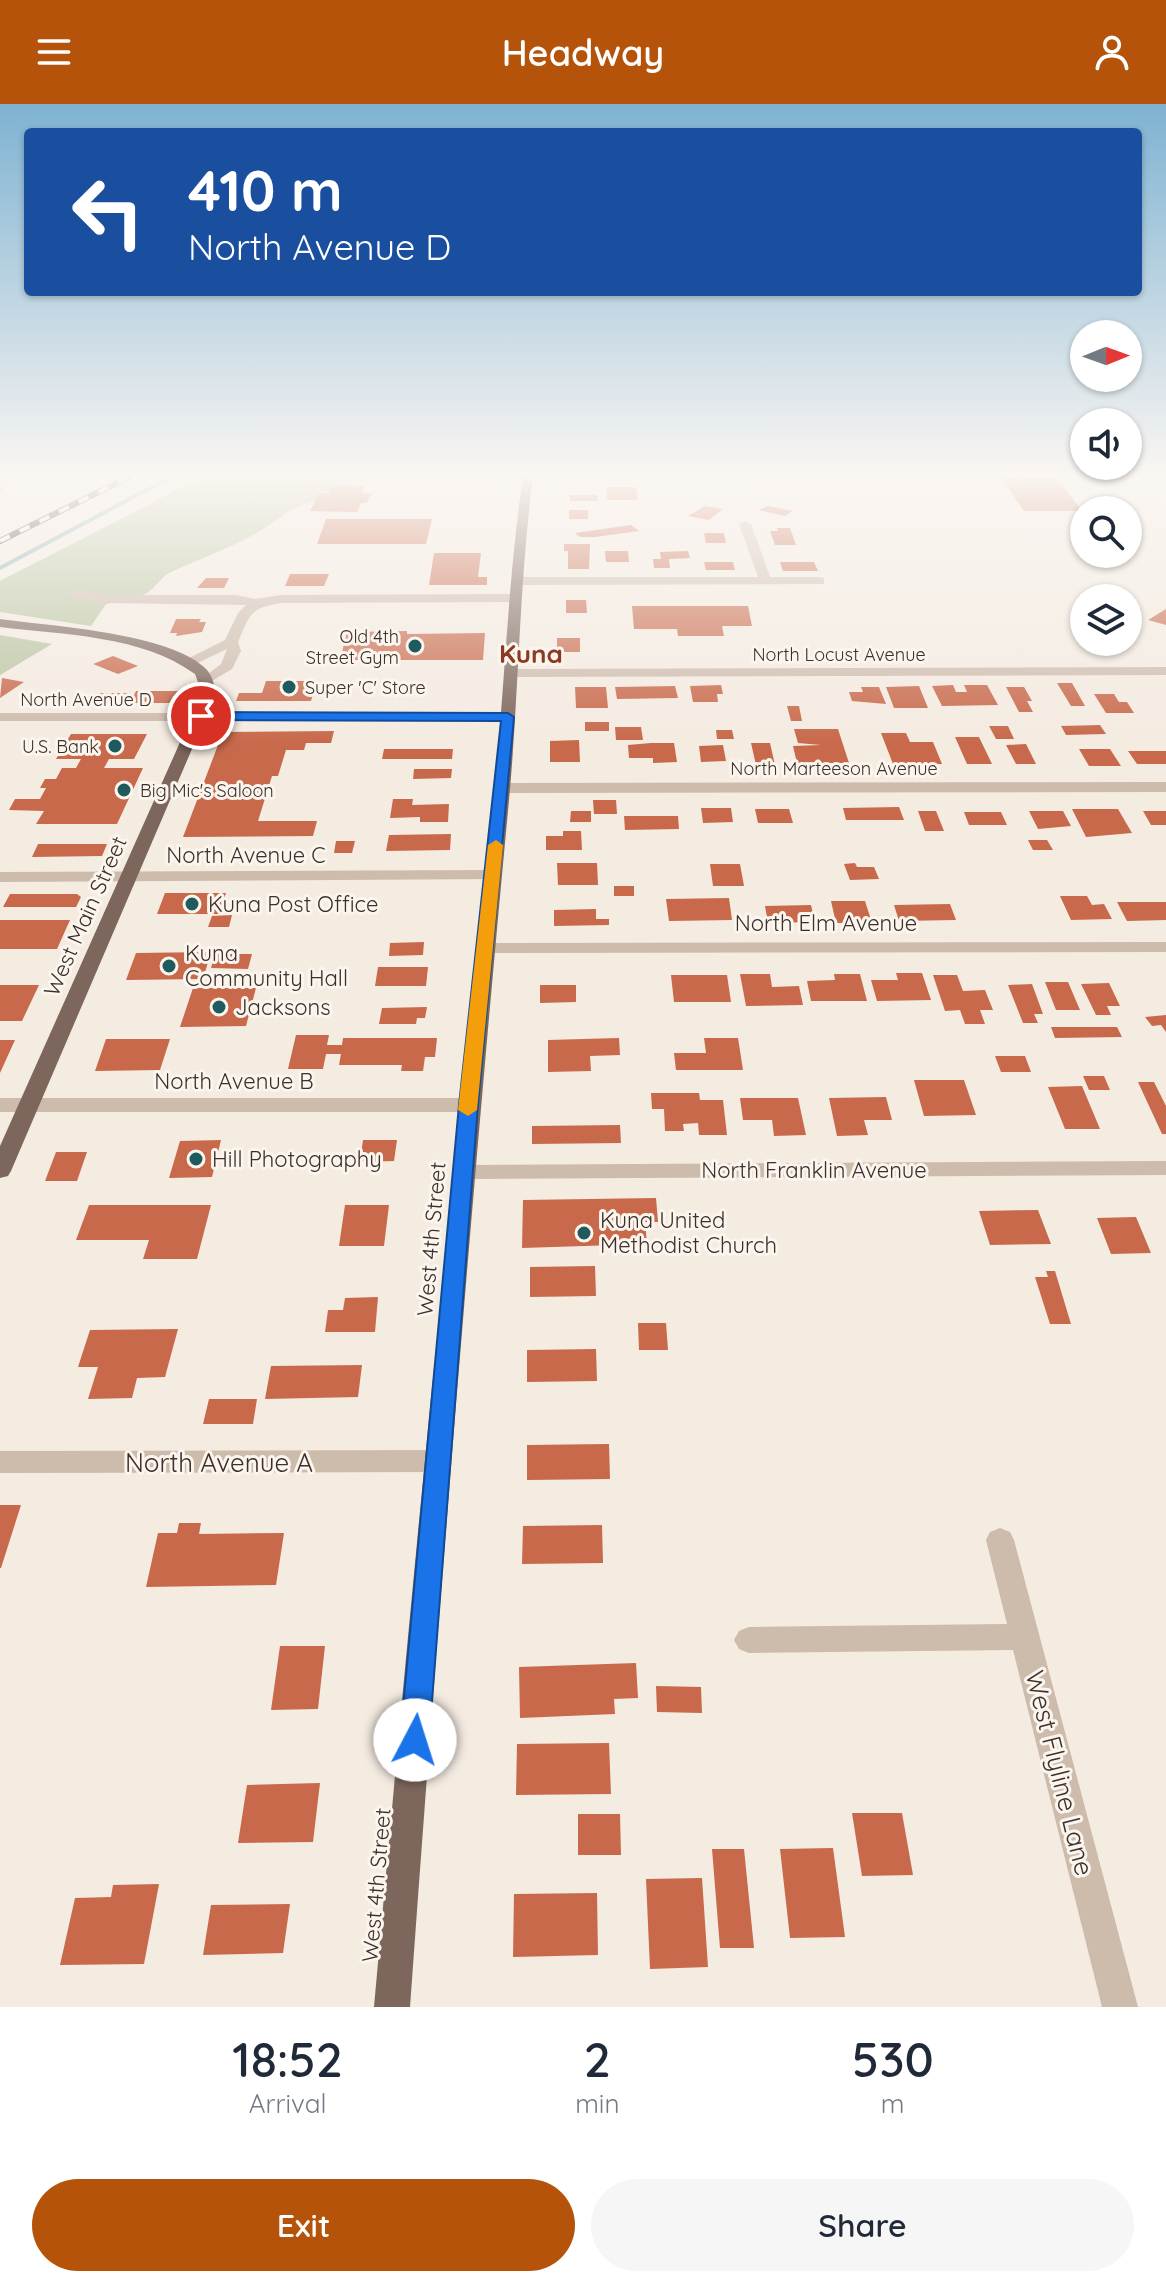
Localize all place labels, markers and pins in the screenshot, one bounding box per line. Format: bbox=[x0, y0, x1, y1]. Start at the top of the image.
place label: Old 4th Street Gym bbox=[306, 625, 399, 669]
marker: Old 4th Street Gym bbox=[406, 637, 424, 655]
place label: Super 'C' Store bbox=[305, 676, 426, 699]
marker: Super 'C' Store bbox=[280, 678, 298, 696]
pin bbox=[167, 682, 235, 750]
place label: U.S. Bank bbox=[22, 735, 99, 758]
marker: U.S. Bank bbox=[106, 737, 124, 755]
place label: Big Mic's Saloon bbox=[140, 779, 274, 802]
marker: Big Mic's Saloon bbox=[115, 781, 133, 799]
place label: Kuna Post Office bbox=[208, 890, 378, 918]
marker: Kuna Post Office bbox=[183, 895, 201, 913]
place label: Kuna Community Hall bbox=[185, 939, 348, 992]
marker: Kuna Community Hall bbox=[160, 957, 178, 975]
place label: Jacksons bbox=[235, 993, 331, 1021]
marker: Jacksons bbox=[210, 998, 228, 1016]
place label: Hill Photography bbox=[212, 1145, 382, 1173]
marker: Hill Photography bbox=[187, 1150, 205, 1168]
place label: Kuna United Methodist Church bbox=[600, 1206, 777, 1259]
marker: Kuna United Methodist Church bbox=[575, 1224, 593, 1242]

